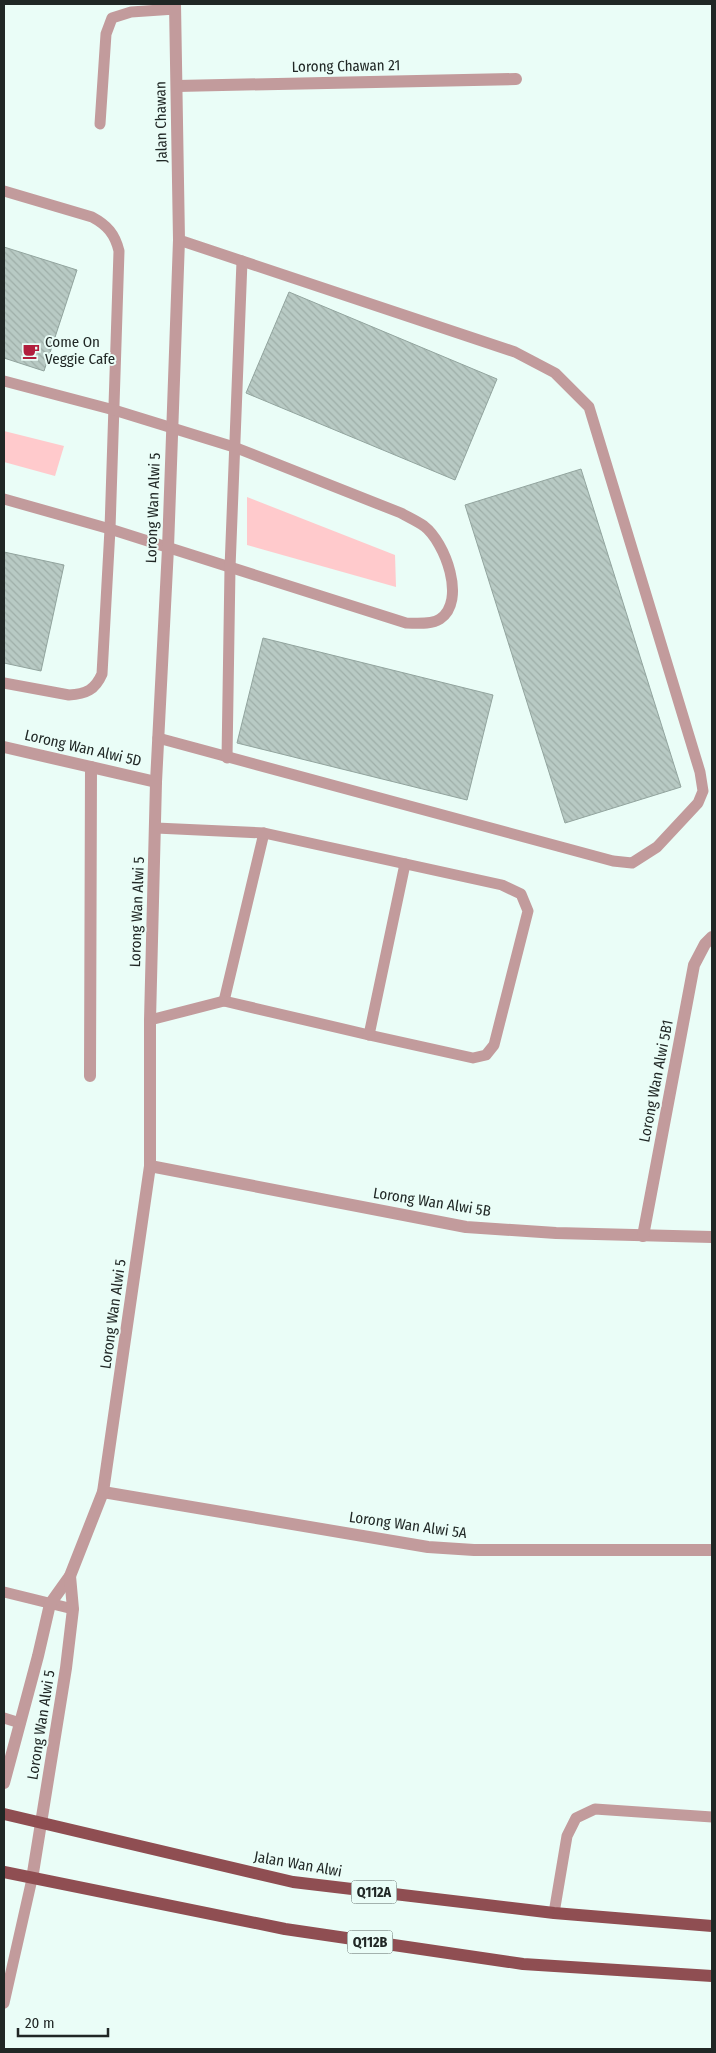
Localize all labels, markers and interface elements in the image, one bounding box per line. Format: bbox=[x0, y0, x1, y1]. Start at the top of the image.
street label: Lorong Chawan 21 bbox=[292, 56, 400, 76]
street label: Jalan Chawan bbox=[151, 81, 171, 163]
place label: Come On Veggie Cafe bbox=[45, 333, 115, 368]
cafe icon: Come On Veggie Cafe bbox=[21, 341, 41, 361]
street label: Lorong Wan Alwi 5 bbox=[142, 452, 164, 564]
street label: Lorong Wan Alwi 5D bbox=[23, 726, 143, 770]
street label: Lorong Wan Alwi 5 bbox=[126, 856, 148, 968]
street label: Lorong Wan Alwi 5B1 bbox=[635, 1018, 677, 1144]
street label: Lorong Wan Alwi 5B bbox=[372, 1184, 492, 1220]
street label: Lorong Wan Alwi 5 bbox=[96, 1258, 130, 1370]
street label: Lorong Wan Alwi 5A bbox=[348, 1508, 468, 1542]
street label: Lorong Wan Alwi 5 bbox=[23, 1669, 59, 1781]
street label: Jalan Wan Alwi bbox=[253, 1847, 343, 1881]
road number: Q112A bbox=[352, 1880, 396, 1904]
road number: Q112B bbox=[348, 1930, 392, 1954]
scale bar bbox=[18, 2006, 108, 2038]
text: 20 m bbox=[25, 2014, 55, 2032]

